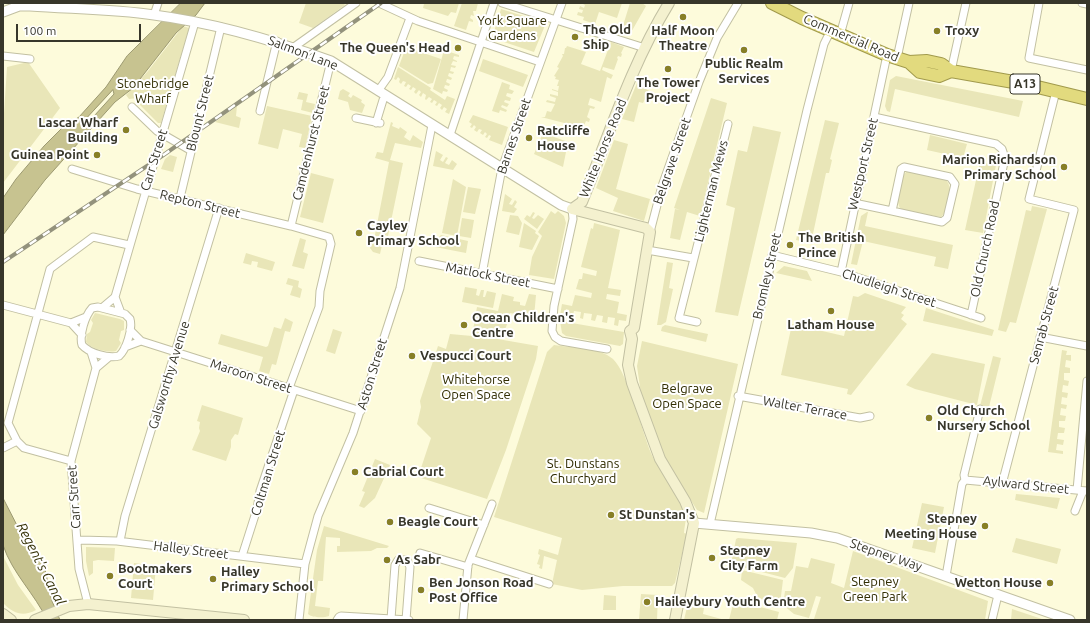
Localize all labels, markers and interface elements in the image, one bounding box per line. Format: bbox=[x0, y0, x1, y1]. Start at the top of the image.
street label: Commercial Road bbox=[801, 11, 901, 65]
marker: Half Moon Theatre bbox=[678, 12, 688, 22]
park label: York Square Gardens bbox=[477, 13, 547, 44]
scale bar bbox=[18, 16, 143, 42]
place label: The Old Ship bbox=[583, 22, 631, 53]
place label: Half Moon Theatre bbox=[651, 23, 715, 54]
place label: Troxy bbox=[945, 23, 979, 39]
text: 100 m bbox=[23, 24, 56, 37]
marker: Troxy bbox=[932, 26, 942, 36]
street label: Salmon Lane bbox=[266, 32, 340, 74]
marker: The Old Ship bbox=[570, 32, 580, 42]
place label: The Queen's Head bbox=[340, 40, 450, 56]
marker: The Queen's Head bbox=[453, 43, 463, 53]
marker: Public Realm Services bbox=[739, 45, 749, 55]
place label: Public Realm Services bbox=[705, 56, 783, 87]
marker: The Tower Project bbox=[663, 64, 673, 74]
street label: Blount Street bbox=[183, 73, 217, 153]
road number: A13 bbox=[1010, 74, 1040, 94]
place label: The Tower Project bbox=[636, 75, 700, 106]
park label: Stonebridge Wharf bbox=[117, 76, 189, 107]
street label: Camdenhurst Street bbox=[289, 84, 333, 202]
street label: Barnes Street bbox=[494, 96, 534, 176]
street label: White Horse Road bbox=[576, 96, 630, 200]
place label: Lascar Wharf Building bbox=[38, 115, 118, 146]
street label: Belgrave Street bbox=[650, 116, 694, 206]
street label: Westport Street bbox=[845, 116, 881, 212]
place label: Ratcliffe House bbox=[537, 123, 590, 154]
marker: Lascar Wharf Building bbox=[121, 125, 131, 135]
street label: Carr Street bbox=[137, 127, 171, 193]
marker: Ratcliffe House bbox=[524, 133, 534, 143]
street label: Lighterman Mews bbox=[691, 138, 731, 244]
place label: Guinea Point bbox=[11, 147, 89, 163]
marker: Guinea Point bbox=[92, 150, 102, 160]
place label: Marion Richardson Primary School bbox=[942, 152, 1056, 183]
marker: Marion Richardson Primary School bbox=[1059, 162, 1069, 172]
street label: Repton Street bbox=[158, 186, 242, 222]
street label: Old Church Road bbox=[967, 199, 1003, 299]
place label: Cayley Primary School bbox=[367, 218, 459, 249]
marker: Cayley Primary School bbox=[354, 228, 364, 238]
place label: The British Prince bbox=[798, 230, 865, 261]
street label: Bromley Street bbox=[749, 231, 785, 321]
marker: The British Prince bbox=[785, 240, 795, 250]
street label: Matlock Street bbox=[444, 259, 532, 291]
street label: Chudleigh Street bbox=[840, 265, 938, 311]
street label: Senrab Street bbox=[1026, 284, 1062, 366]
marker: Latham House bbox=[826, 306, 836, 316]
place label: Ocean Children's Centre bbox=[472, 310, 574, 341]
place label: Latham House bbox=[787, 317, 875, 333]
street label: Galsworthy Avenue bbox=[145, 319, 193, 431]
marker: Ocean Children's Centre bbox=[459, 320, 469, 330]
street label: Aston Street bbox=[354, 337, 390, 411]
place label: Vespucci Court bbox=[420, 348, 511, 364]
marker: Vespucci Court bbox=[407, 351, 417, 361]
street label: Maroon Street bbox=[208, 355, 294, 397]
park label: Whitehorse Open Space bbox=[441, 372, 511, 403]
park label: Belgrave Open Space bbox=[652, 381, 722, 412]
street label: Walter Terrace bbox=[762, 393, 848, 423]
place label: Old Church Nursery School bbox=[937, 403, 1030, 434]
marker: Old Church Nursery School bbox=[924, 413, 934, 423]
street label: Coltman Street bbox=[248, 428, 288, 518]
park label: St. Dunstans Churchyard bbox=[547, 456, 619, 487]
place label: Cabrial Court bbox=[363, 464, 444, 480]
street label: Carr Street bbox=[64, 465, 84, 529]
marker: Cabrial Court bbox=[350, 467, 360, 477]
street label: Aylward Street bbox=[982, 473, 1070, 497]
place label: St Dunstan's bbox=[619, 507, 695, 523]
marker: St Dunstan's bbox=[606, 510, 616, 520]
place label: Stepney Meeting House bbox=[884, 511, 977, 542]
place label: Beagle Court bbox=[398, 514, 478, 530]
marker: Beagle Court bbox=[385, 517, 395, 527]
water label: Regent's Canal bbox=[13, 520, 69, 608]
marker: Stepney Meeting House bbox=[980, 521, 990, 531]
street label: Stepney Way bbox=[848, 535, 924, 575]
street label: Halley Street bbox=[153, 538, 229, 562]
place label: Stepney City Farm bbox=[720, 543, 778, 574]
place label: As Sabr bbox=[395, 552, 441, 568]
marker: Stepney City Farm bbox=[707, 553, 717, 563]
marker: As Sabr bbox=[382, 555, 392, 565]
place label: Bootmakers Court bbox=[118, 561, 192, 592]
place label: Halley Primary School bbox=[221, 564, 313, 595]
marker: Bootmakers Court bbox=[105, 571, 115, 581]
marker: Halley Primary School bbox=[208, 574, 218, 584]
park label: Stepney Green Park bbox=[843, 574, 907, 605]
place label: Ben Jonson Road Post Office bbox=[429, 575, 534, 606]
place label: Wetton House bbox=[955, 575, 1042, 591]
marker: Wetton House bbox=[1045, 578, 1055, 588]
marker: Ben Jonson Road Post Office bbox=[416, 585, 426, 595]
place label: Haileybury Youth Centre bbox=[655, 594, 805, 610]
marker: Haileybury Youth Centre bbox=[642, 597, 652, 607]

